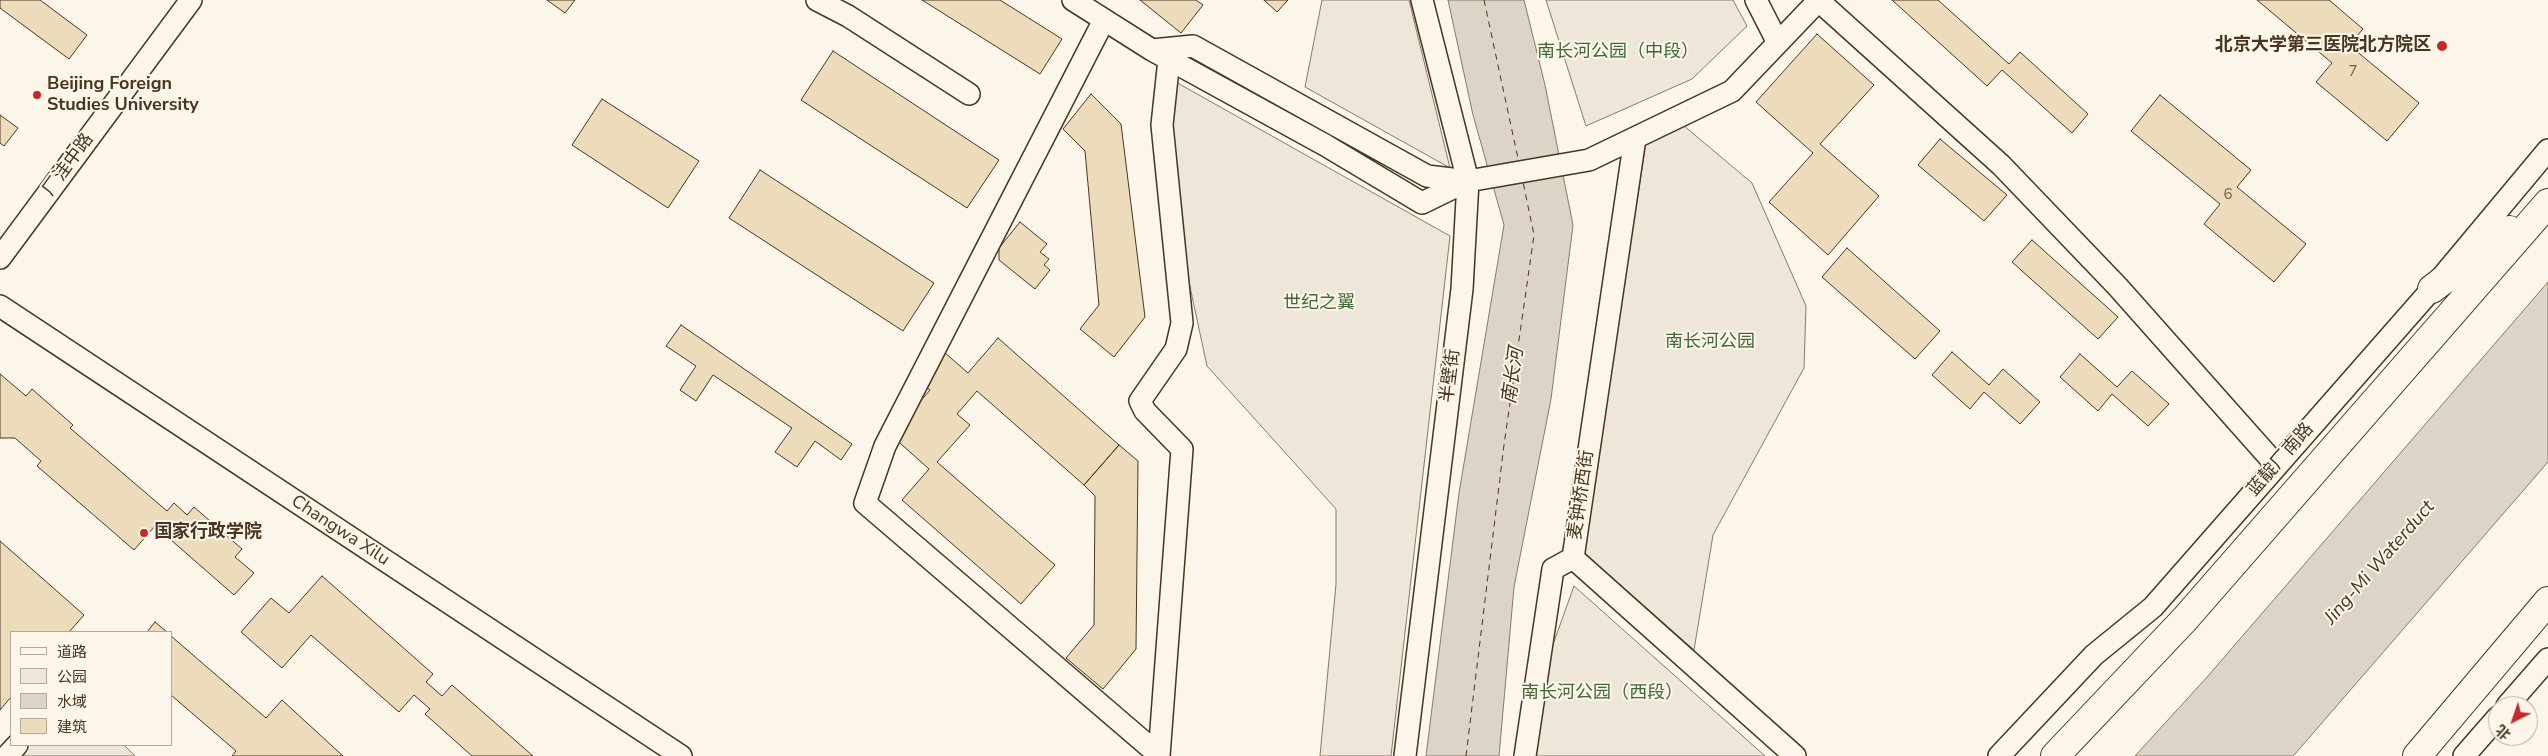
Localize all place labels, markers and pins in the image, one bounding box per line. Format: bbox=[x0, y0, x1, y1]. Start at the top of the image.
place label: 北京大学第三医院北方院区 bbox=[2215, 35, 2431, 57]
marker: 北京大学第三医院北方院区 bbox=[2435, 39, 2449, 53]
place label: Beijing Foreign Studies University bbox=[47, 74, 199, 116]
marker: Beijing Foreign Studies University bbox=[31, 89, 43, 101]
place label: 国家行政学院 bbox=[154, 522, 262, 544]
marker: 国家行政学院 bbox=[138, 527, 150, 539]

